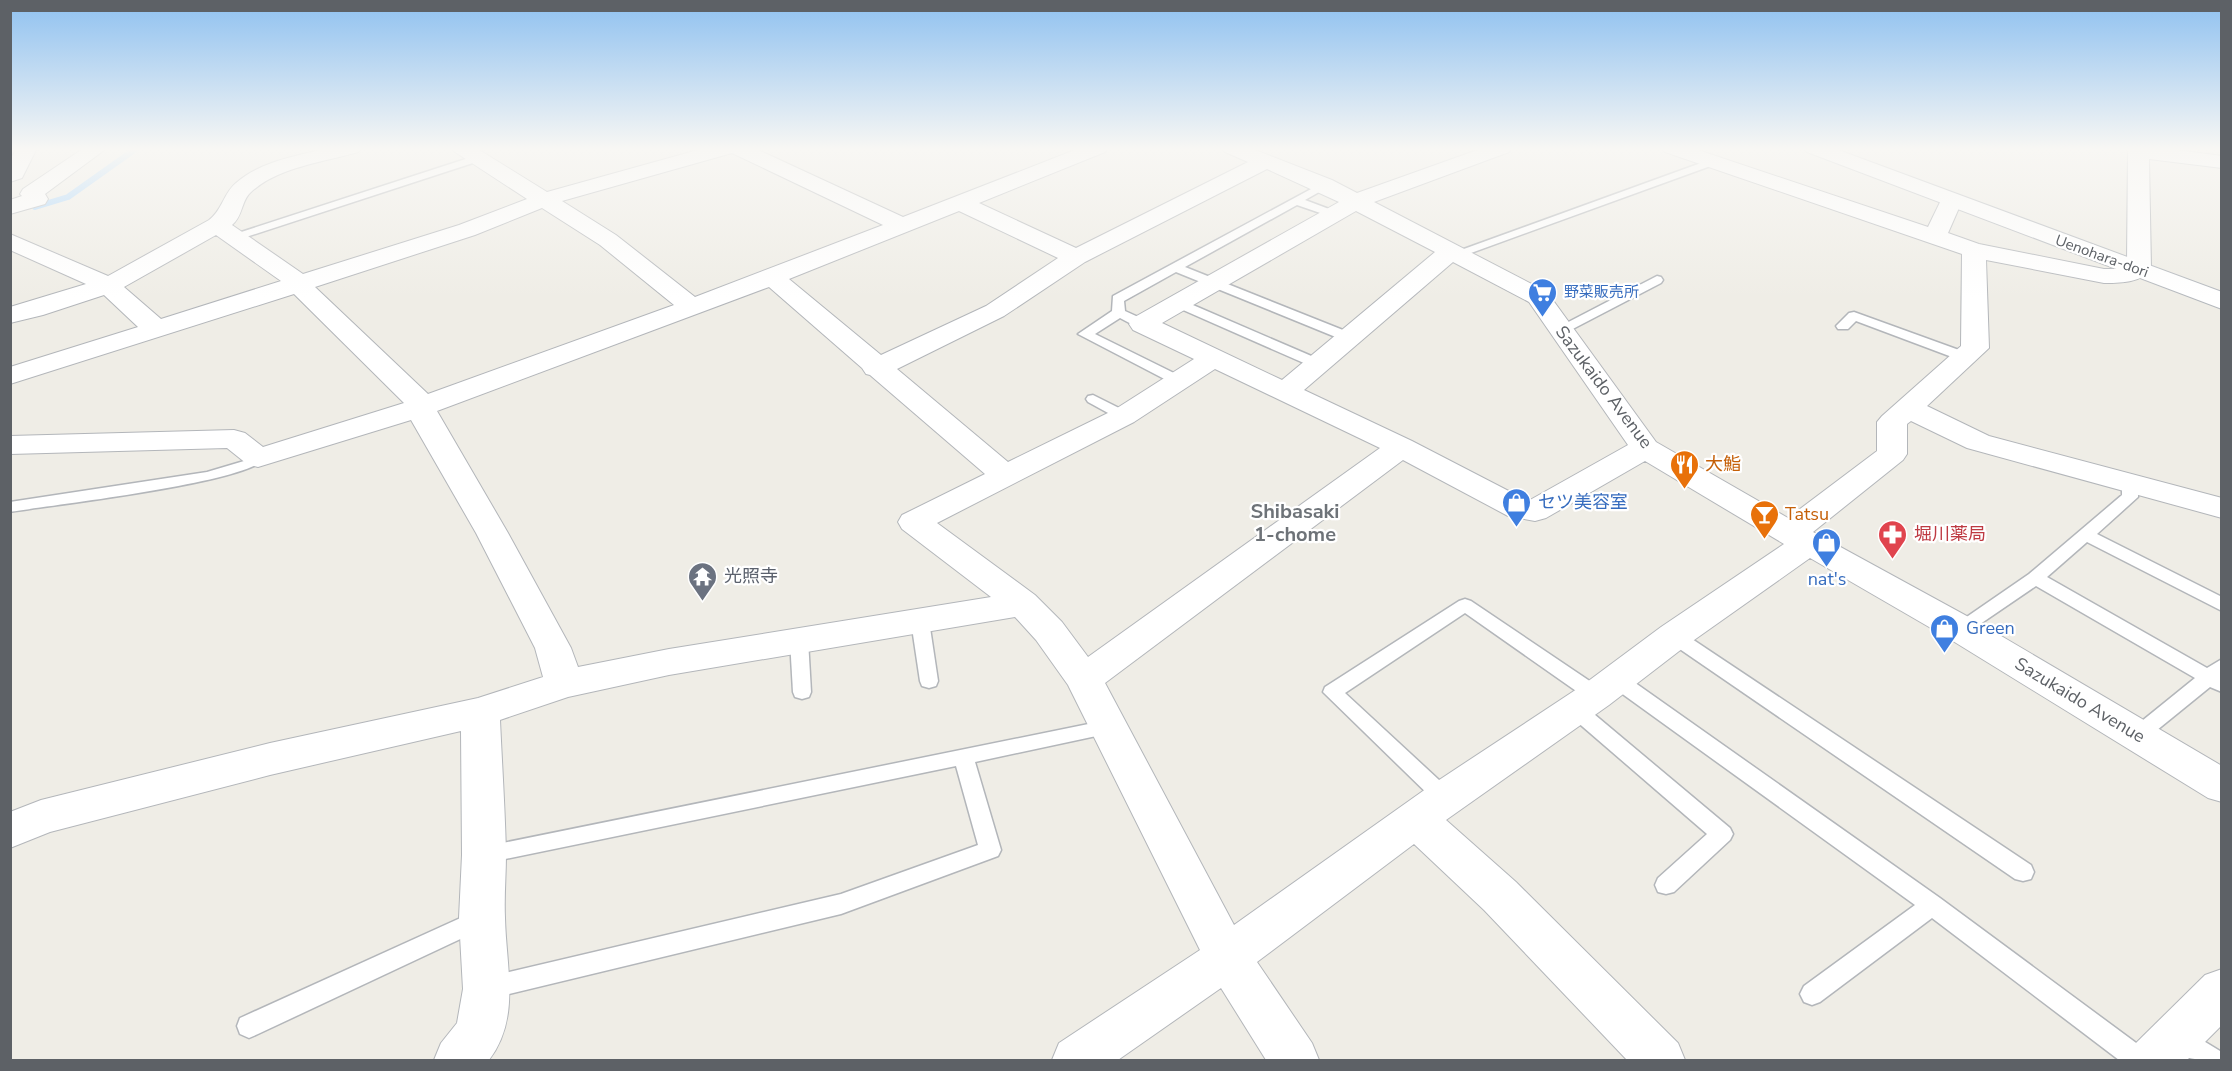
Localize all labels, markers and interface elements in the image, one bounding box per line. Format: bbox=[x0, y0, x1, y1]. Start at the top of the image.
street label: Uenohara-dori bbox=[2053, 230, 2151, 282]
supermarket icon: 野菜販売所 bbox=[1527, 276, 1559, 318]
place label: 野菜販売所 bbox=[1564, 282, 1639, 302]
street label: Sazukaido Avenue bbox=[1550, 321, 1658, 453]
restaurant icon: 大鮨 bbox=[1668, 448, 1700, 490]
place label: 大鮨 bbox=[1705, 452, 1741, 476]
shop icon: セツ美容室 bbox=[1501, 486, 1533, 528]
place label: セツ美容室 bbox=[1538, 490, 1628, 514]
district label: Shibasaki 1-chome bbox=[1251, 498, 1339, 548]
bar icon: Tatsu bbox=[1748, 498, 1780, 540]
place label: Tatsu bbox=[1785, 502, 1829, 526]
pharmacy icon: 堀川薬局 bbox=[1877, 518, 1909, 560]
place label: 堀川薬局 bbox=[1914, 522, 1986, 546]
shop icon: nat's bbox=[1811, 526, 1843, 568]
temple icon: 光照寺 bbox=[687, 560, 719, 602]
place label: 光照寺 bbox=[724, 564, 778, 588]
place label: nat's bbox=[1808, 567, 1846, 591]
shop icon: Green bbox=[1929, 612, 1961, 654]
place label: Green bbox=[1966, 616, 2015, 640]
street label: Sazukaido Avenue bbox=[2010, 652, 2150, 748]

